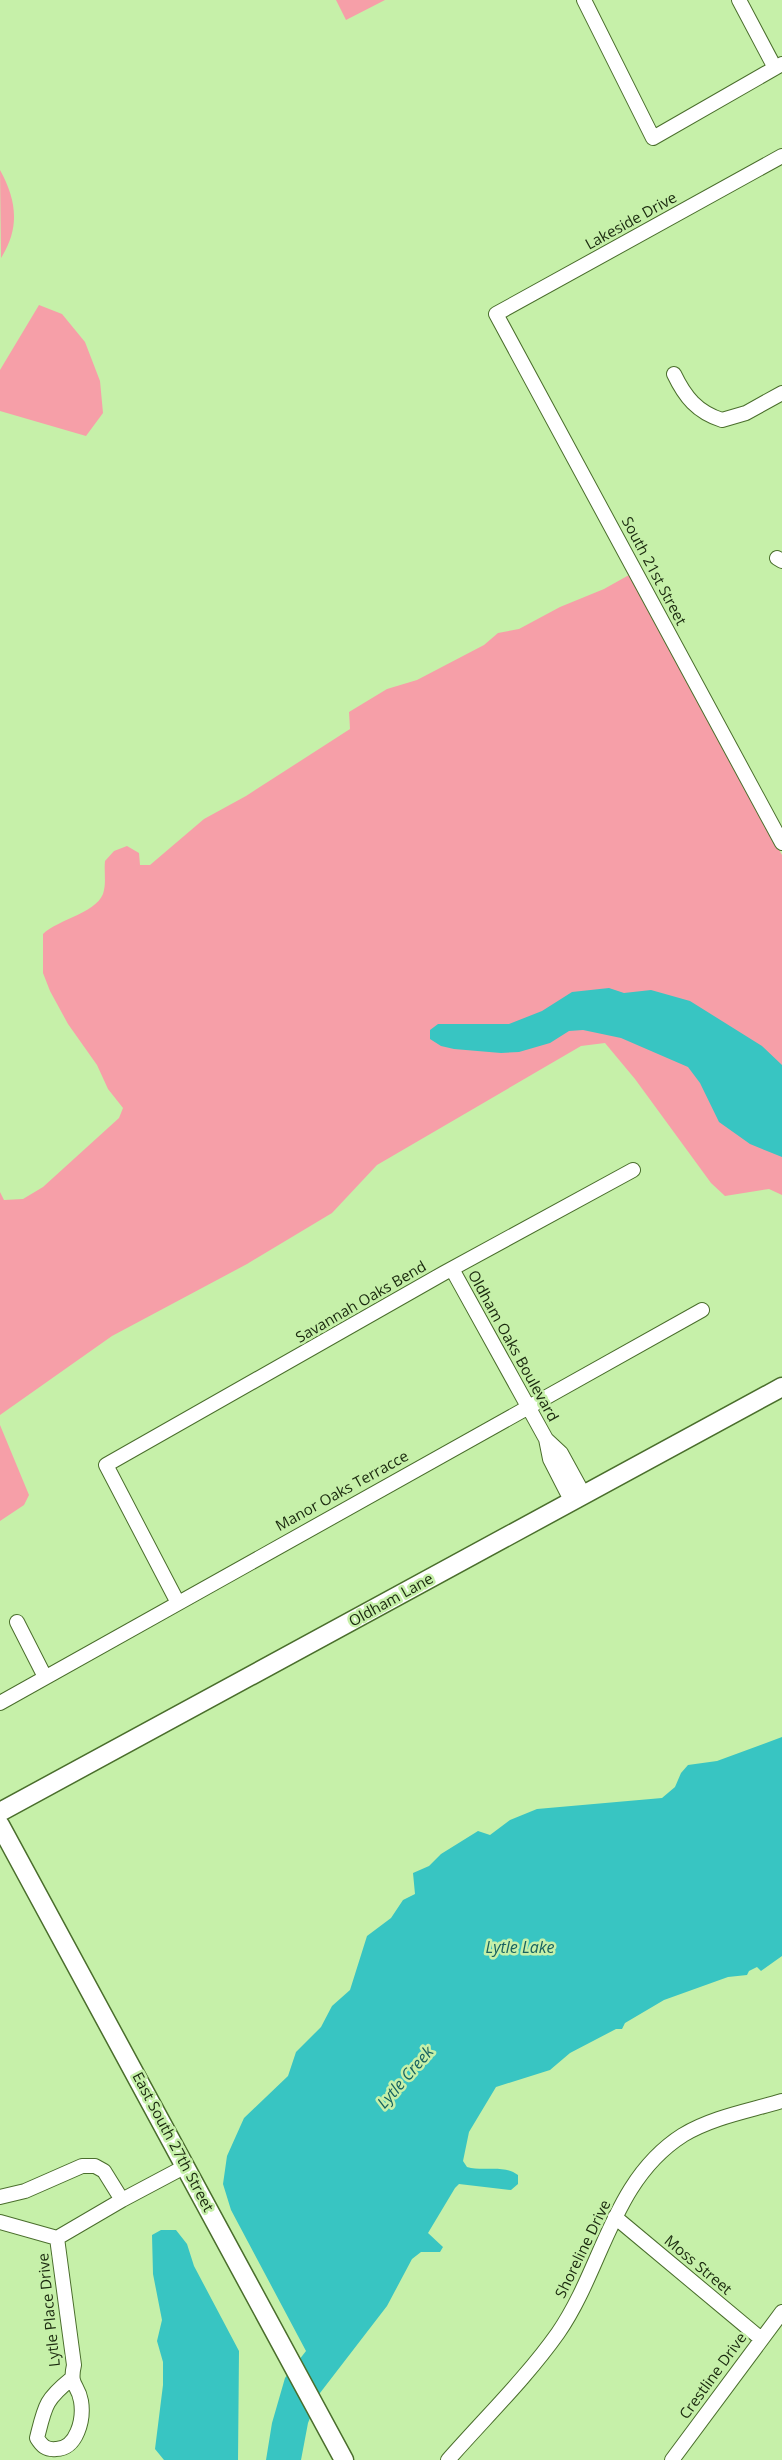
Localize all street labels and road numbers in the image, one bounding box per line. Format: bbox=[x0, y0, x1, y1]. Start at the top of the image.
street label: Lakeside Drive bbox=[581, 187, 680, 254]
street label: South 21st Street bbox=[618, 513, 692, 628]
street label: Savannah Oaks Bend bbox=[292, 1256, 429, 1347]
street label: Oldham Oaks Boulevard bbox=[464, 1266, 564, 1425]
street label: Manor Oaks Terracce bbox=[271, 1445, 412, 1535]
street label: Oldham Lane bbox=[345, 1568, 436, 1631]
street label: East South 27th Street bbox=[129, 2068, 219, 2215]
street label: Shoreline Drive bbox=[550, 2196, 615, 2301]
street label: Moss Street bbox=[661, 2230, 737, 2298]
street label: Lytle Place Drive bbox=[32, 2252, 64, 2368]
street label: Crestline Drive bbox=[674, 2328, 750, 2423]

